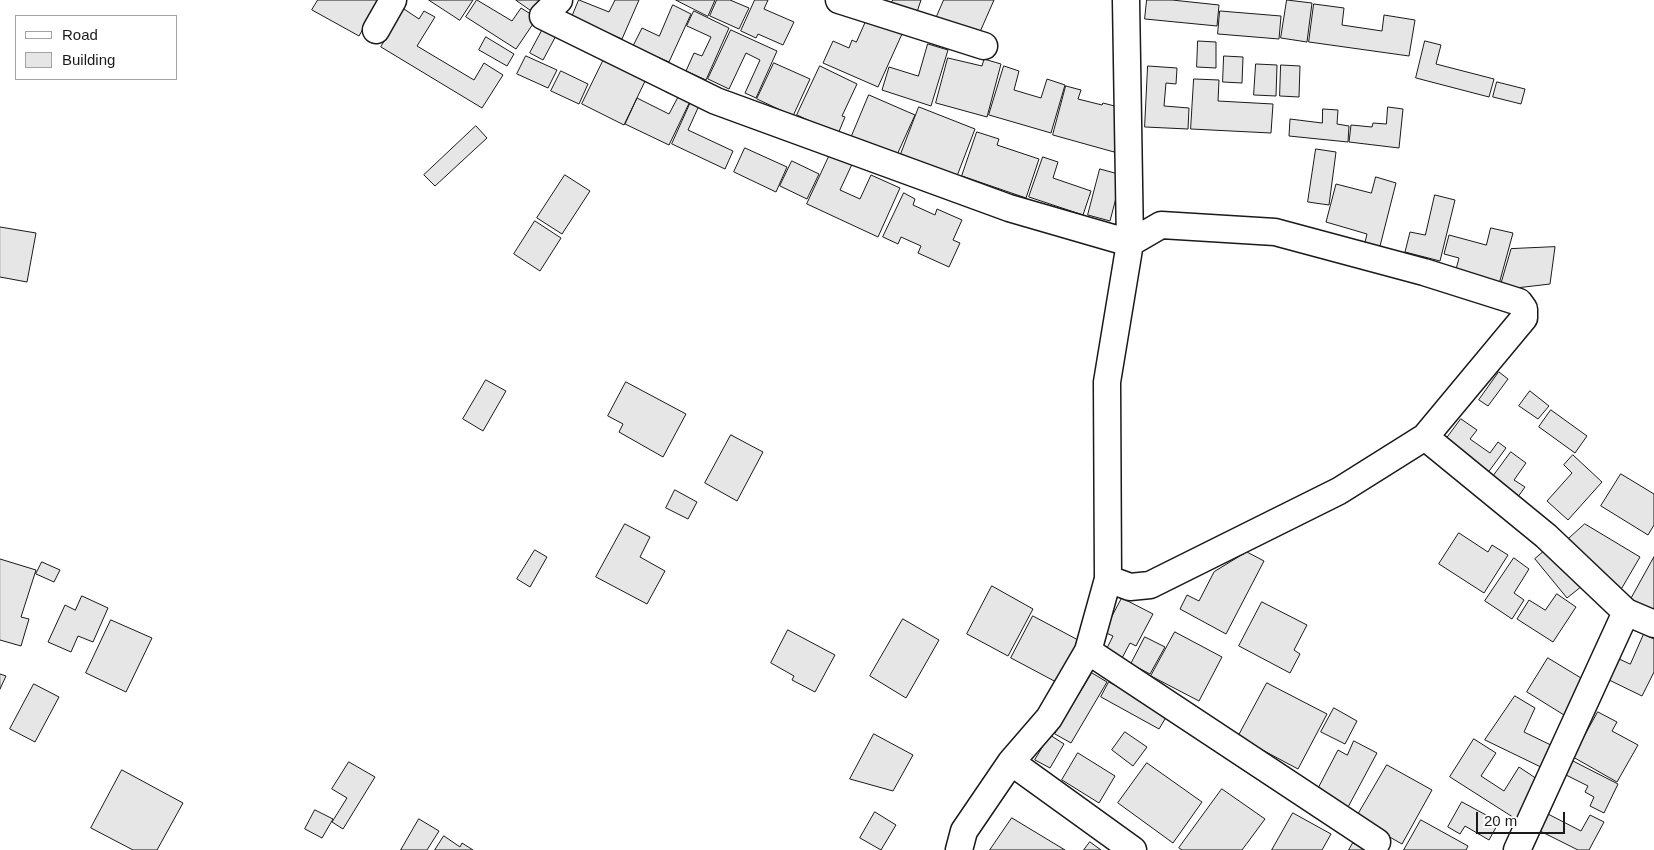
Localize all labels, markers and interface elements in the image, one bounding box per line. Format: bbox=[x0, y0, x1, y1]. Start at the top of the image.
legend bbox=[15, 15, 178, 80]
text: Road bbox=[62, 26, 98, 43]
text: Building bbox=[62, 51, 115, 68]
scale bar bbox=[1479, 802, 1568, 834]
text: 20 m bbox=[1484, 812, 1517, 829]

